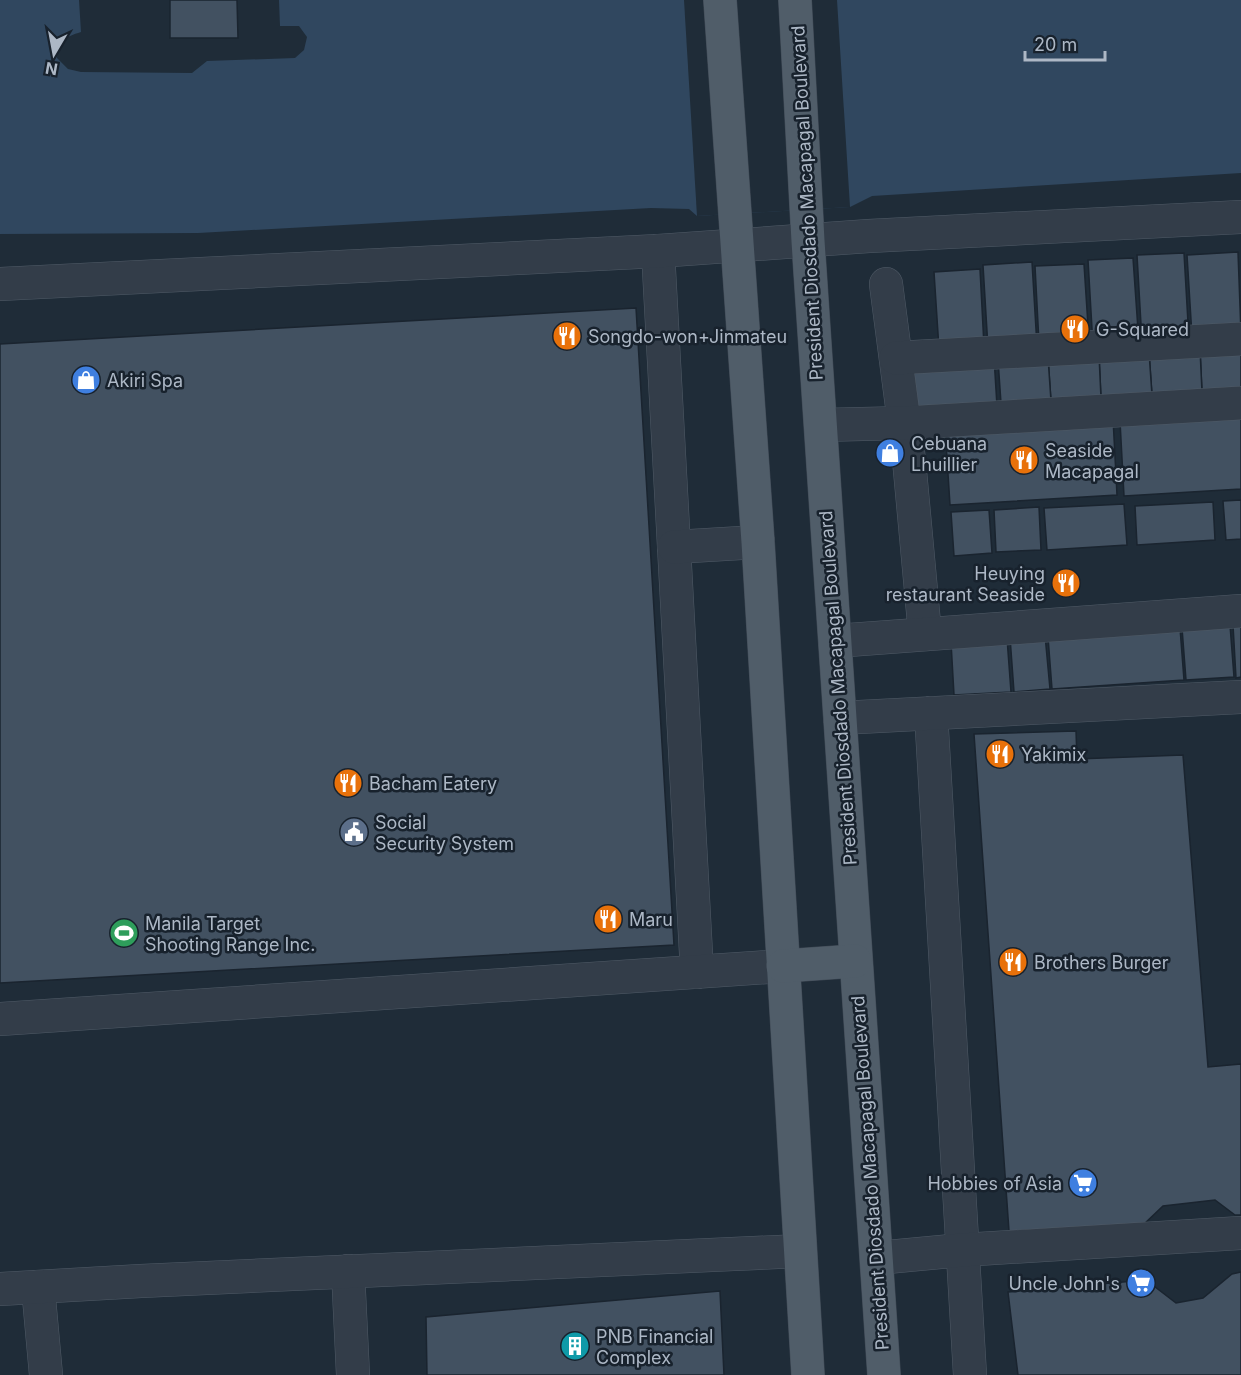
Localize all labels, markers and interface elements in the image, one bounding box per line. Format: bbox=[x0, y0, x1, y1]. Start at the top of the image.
north arrow bbox=[24, 24, 84, 84]
scale bar bbox=[1025, 24, 1104, 62]
street label: President Diosdado Macapagal Boulevard bbox=[787, 25, 827, 381]
text: 20 m bbox=[1034, 34, 1077, 55]
text: N bbox=[44, 58, 59, 80]
restaurant icon: G-Squared bbox=[1059, 313, 1091, 345]
place label: G-Squared bbox=[1096, 319, 1189, 340]
restaurant icon: Songdo-won+Jinmateu bbox=[551, 320, 583, 352]
place label: Songdo-won+Jinmateu bbox=[588, 326, 787, 347]
shop icon: Akiri Spa bbox=[70, 364, 102, 396]
place label: Akiri Spa bbox=[107, 370, 183, 391]
place label: Cebuana Lhuillier bbox=[911, 433, 987, 475]
shop icon: Cebuana Lhuillier bbox=[874, 437, 906, 469]
place label: Seaside Macapagal bbox=[1045, 440, 1139, 482]
restaurant icon: Seaside Macapagal bbox=[1008, 444, 1040, 476]
street label: President Diosdado Macapagal Boulevard bbox=[815, 510, 861, 866]
place label: Heuying restaurant Seaside bbox=[886, 563, 1045, 605]
restaurant icon: Heuying restaurant Seaside bbox=[1050, 567, 1082, 599]
restaurant icon: Yakimix bbox=[984, 738, 1016, 770]
place label: Yakimix bbox=[1021, 744, 1086, 765]
restaurant icon: Bacham Eatery bbox=[332, 767, 364, 799]
place label: Bacham Eatery bbox=[369, 773, 497, 794]
place label: Social Security System bbox=[375, 812, 514, 854]
public building icon: Social Security System bbox=[338, 816, 370, 848]
restaurant icon: Maru bbox=[592, 903, 624, 935]
place label: Maru bbox=[629, 909, 673, 930]
place label: Manila Target Shooting Range Inc. bbox=[145, 913, 316, 955]
sports icon: Manila Target Shooting Range Inc. bbox=[108, 917, 140, 949]
restaurant icon: Brothers Burger bbox=[997, 946, 1029, 978]
place label: Brothers Burger bbox=[1034, 952, 1169, 973]
street label: President Diosdado Macapagal Boulevard bbox=[847, 995, 893, 1351]
supermarket icon: Hobbies of Asia bbox=[1067, 1167, 1099, 1199]
place label: Hobbies of Asia bbox=[927, 1173, 1062, 1194]
supermarket icon: Uncle John's bbox=[1125, 1267, 1157, 1299]
place label: Uncle John's bbox=[1009, 1273, 1120, 1294]
place label: PNB Financial Complex bbox=[596, 1326, 713, 1368]
building icon: PNB Financial Complex bbox=[559, 1330, 591, 1362]

